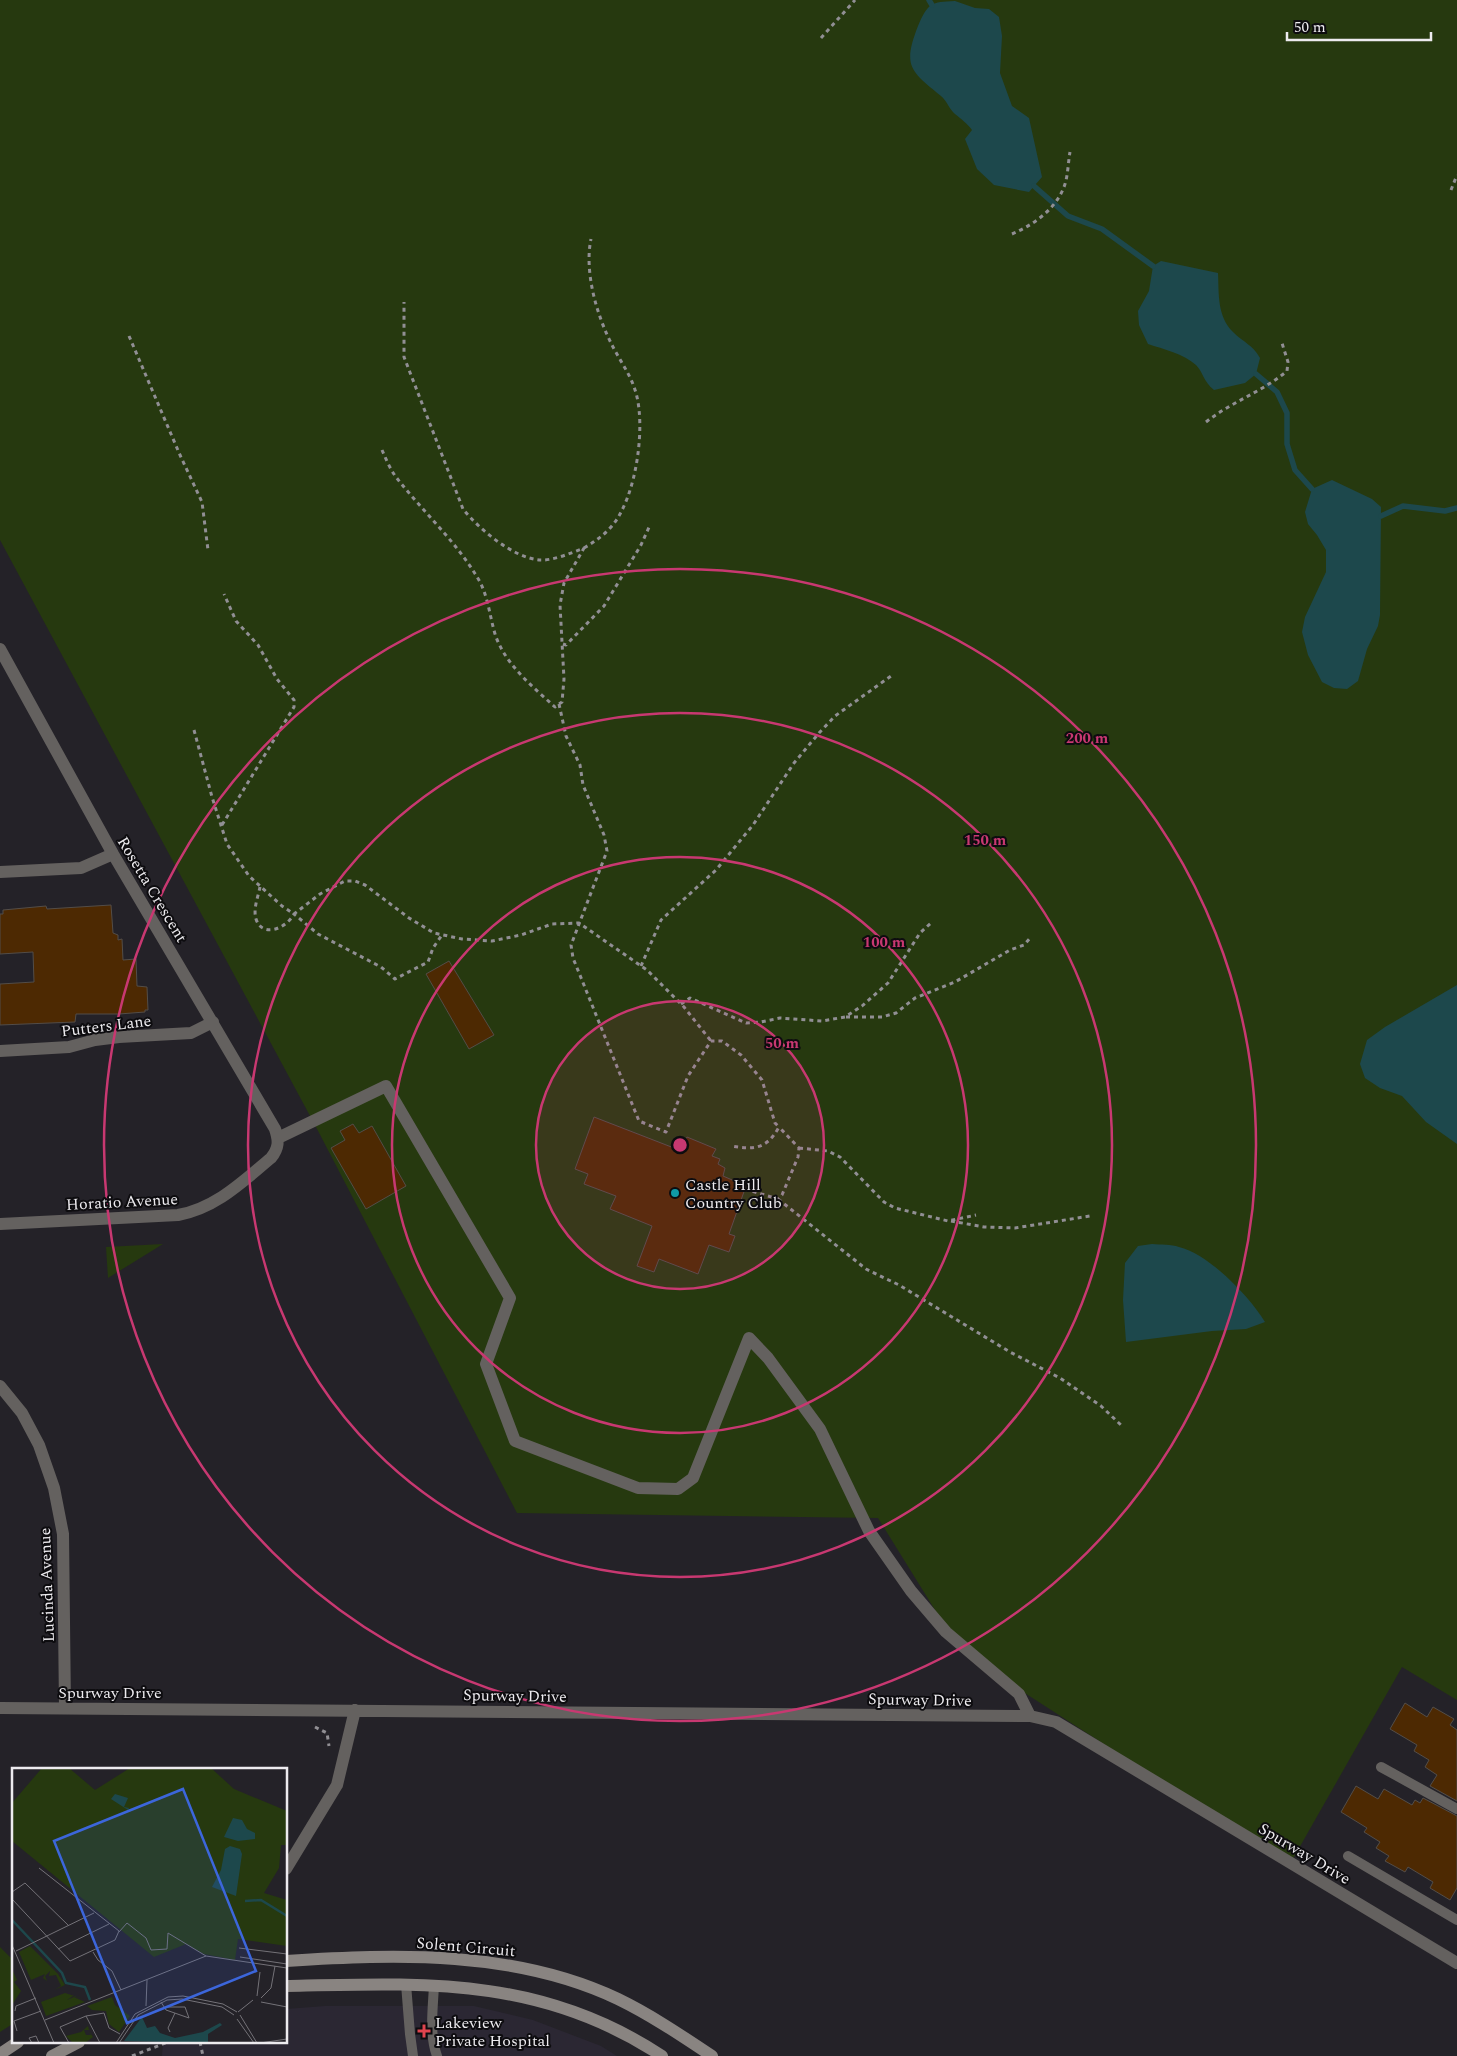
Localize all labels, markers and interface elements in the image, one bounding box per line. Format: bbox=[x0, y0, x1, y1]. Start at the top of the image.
scale bar bbox=[1287, 10, 1431, 42]
text: 50 m bbox=[1294, 16, 1326, 39]
text: 200 m bbox=[1066, 727, 1109, 750]
text: 150 m bbox=[964, 829, 1007, 852]
street label: Rosetta Crescent bbox=[111, 832, 194, 947]
text: 100 m bbox=[863, 931, 906, 954]
street label: Putters Lane bbox=[60, 1009, 153, 1043]
text: 50 m bbox=[765, 1032, 800, 1055]
centre of rings bbox=[671, 1136, 689, 1154]
place label: Castle Hill Country Club bbox=[685, 1173, 782, 1215]
street label: Horatio Avenue bbox=[65, 1187, 179, 1217]
marker: Castle Hill Country Club bbox=[669, 1187, 681, 1199]
street label: Lucinda Avenue bbox=[33, 1527, 61, 1643]
street label: Spurway Drive bbox=[58, 1681, 162, 1705]
street label: Spurway Drive bbox=[463, 1683, 567, 1709]
street label: Spurway Drive bbox=[868, 1687, 972, 1713]
inset map bbox=[12, 1768, 288, 2044]
street label: Spurway Drive bbox=[1254, 1817, 1355, 1891]
street label: Solent Circuit bbox=[415, 1931, 517, 1963]
place label: Lakeview Private Hospital bbox=[435, 2011, 550, 2053]
marker: Lakeview Private Hospital bbox=[417, 2024, 431, 2038]

